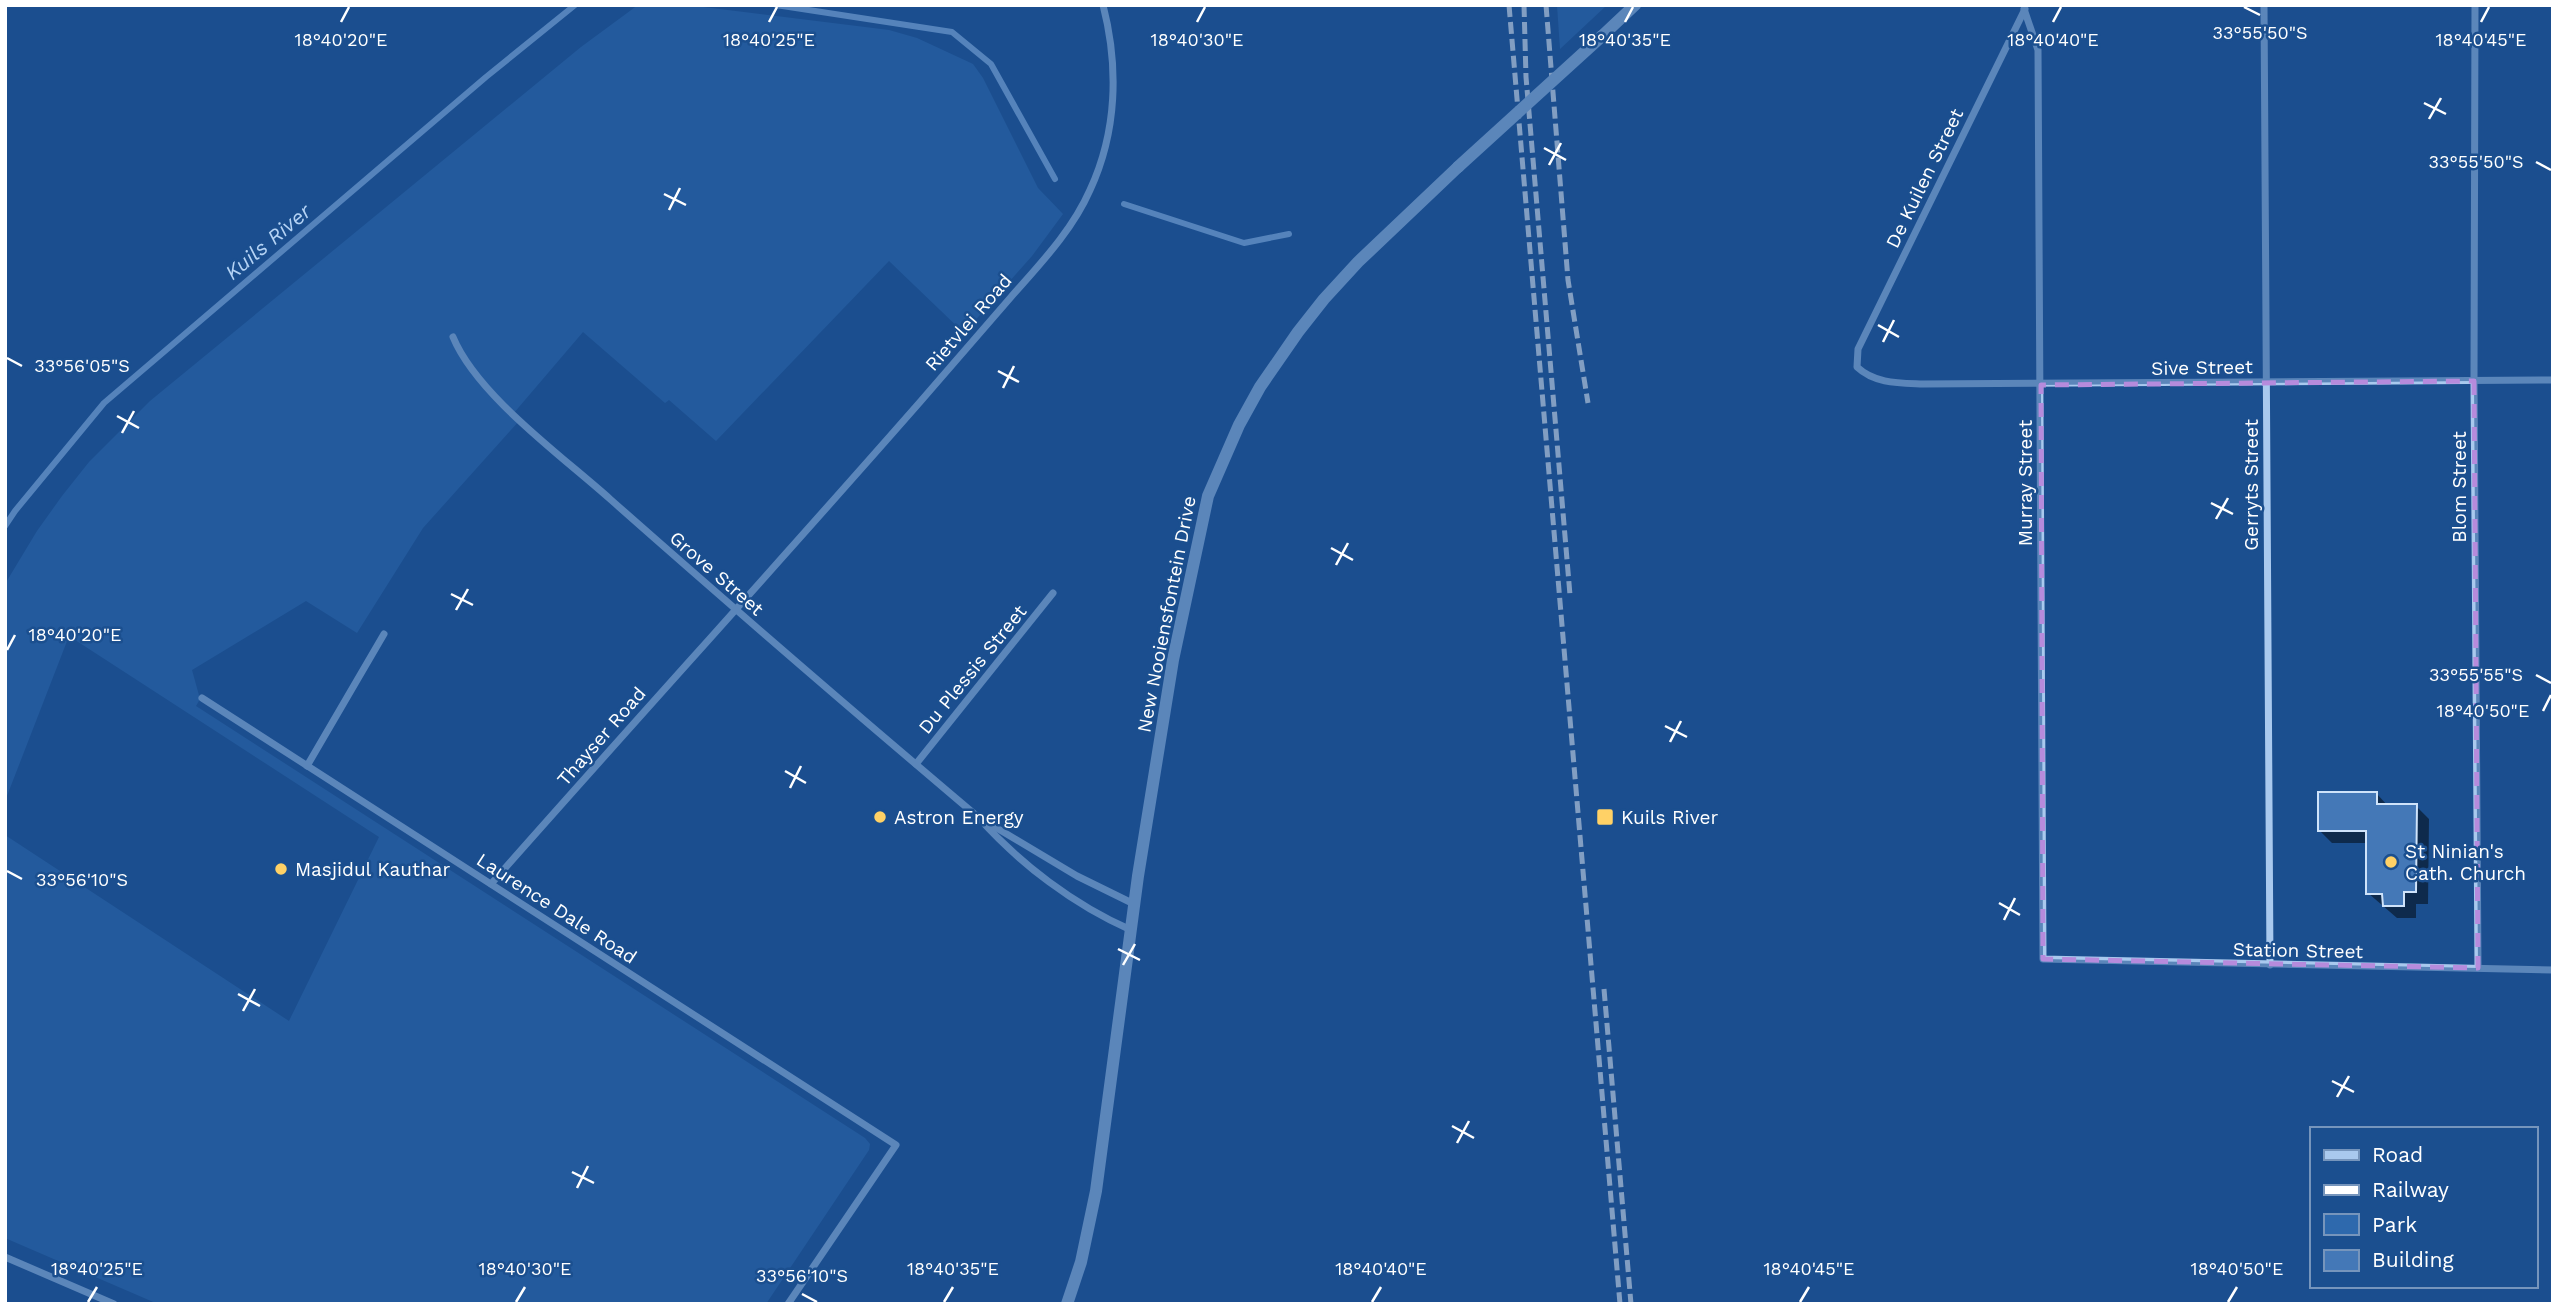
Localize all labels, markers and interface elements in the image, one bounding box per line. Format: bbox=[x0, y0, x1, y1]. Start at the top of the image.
text: 33°55'50"S bbox=[2213, 22, 2307, 43]
text: 18°40'20"E bbox=[295, 29, 387, 50]
text: 18°40'25"E bbox=[723, 29, 815, 50]
text: 18°40'30"E bbox=[1151, 29, 1243, 50]
text: 18°40'35"E bbox=[1579, 29, 1671, 50]
text: 18°40'40"E bbox=[2007, 29, 2099, 50]
text: 18°40'45"E bbox=[2436, 29, 2526, 50]
street label: De Kuilen Street bbox=[1881, 105, 1968, 252]
text: 33°55'50"S bbox=[2429, 151, 2523, 172]
water label: Kuils River bbox=[220, 198, 316, 285]
street label: Rietvlei Road bbox=[920, 269, 1017, 375]
text: 33°56'05"S bbox=[34, 355, 130, 376]
street label: Sive Street bbox=[2151, 355, 2253, 380]
street label: Gerryts Street bbox=[2240, 419, 2263, 551]
street label: Murray Street bbox=[2014, 420, 2037, 546]
street label: Blom Street bbox=[2448, 431, 2471, 543]
street label: New Nooiensfontein Drive bbox=[1132, 494, 1201, 734]
street label: Grove Street bbox=[665, 526, 768, 620]
street label: Du Plessis Street bbox=[913, 600, 1031, 738]
text: 18°40'20"E bbox=[29, 624, 121, 645]
text: 33°55'55"S bbox=[2429, 664, 2523, 685]
street label: Thayser Road bbox=[552, 682, 651, 791]
text: 18°40'50"E bbox=[2437, 700, 2529, 721]
place label: Astron Energy bbox=[894, 806, 1024, 829]
place label: Kuils River bbox=[1621, 806, 1719, 829]
marker: Kuils River bbox=[1595, 807, 1615, 827]
marker: Astron Energy bbox=[872, 809, 888, 825]
place label: St Ninian's Cath. Church bbox=[2405, 840, 2526, 885]
street label: Laurence Dale Road bbox=[472, 848, 641, 969]
marker: St Ninian's Cath. Church bbox=[2383, 854, 2399, 870]
place label: Masjidul Kauthar bbox=[295, 858, 450, 881]
marker: Masjidul Kauthar bbox=[273, 861, 289, 877]
text: 33°56'10"S bbox=[36, 869, 128, 890]
street label: Station Street bbox=[2233, 938, 2363, 963]
legend bbox=[2310, 1127, 2537, 1288]
text: Road bbox=[2372, 1142, 2423, 1167]
text: Railway bbox=[2372, 1177, 2449, 1202]
text: Park bbox=[2372, 1212, 2417, 1237]
text: Building bbox=[2372, 1247, 2454, 1272]
text: 18°40'25"E bbox=[51, 1258, 143, 1279]
text: 18°40'30"E bbox=[479, 1258, 571, 1279]
text: 18°40'35"E bbox=[907, 1258, 999, 1279]
text: 18°40'40"E bbox=[1335, 1258, 1427, 1279]
text: 18°40'45"E bbox=[1764, 1258, 1854, 1279]
text: 18°40'50"E bbox=[2191, 1258, 2283, 1279]
text: 33°56'10"S bbox=[756, 1265, 848, 1286]

